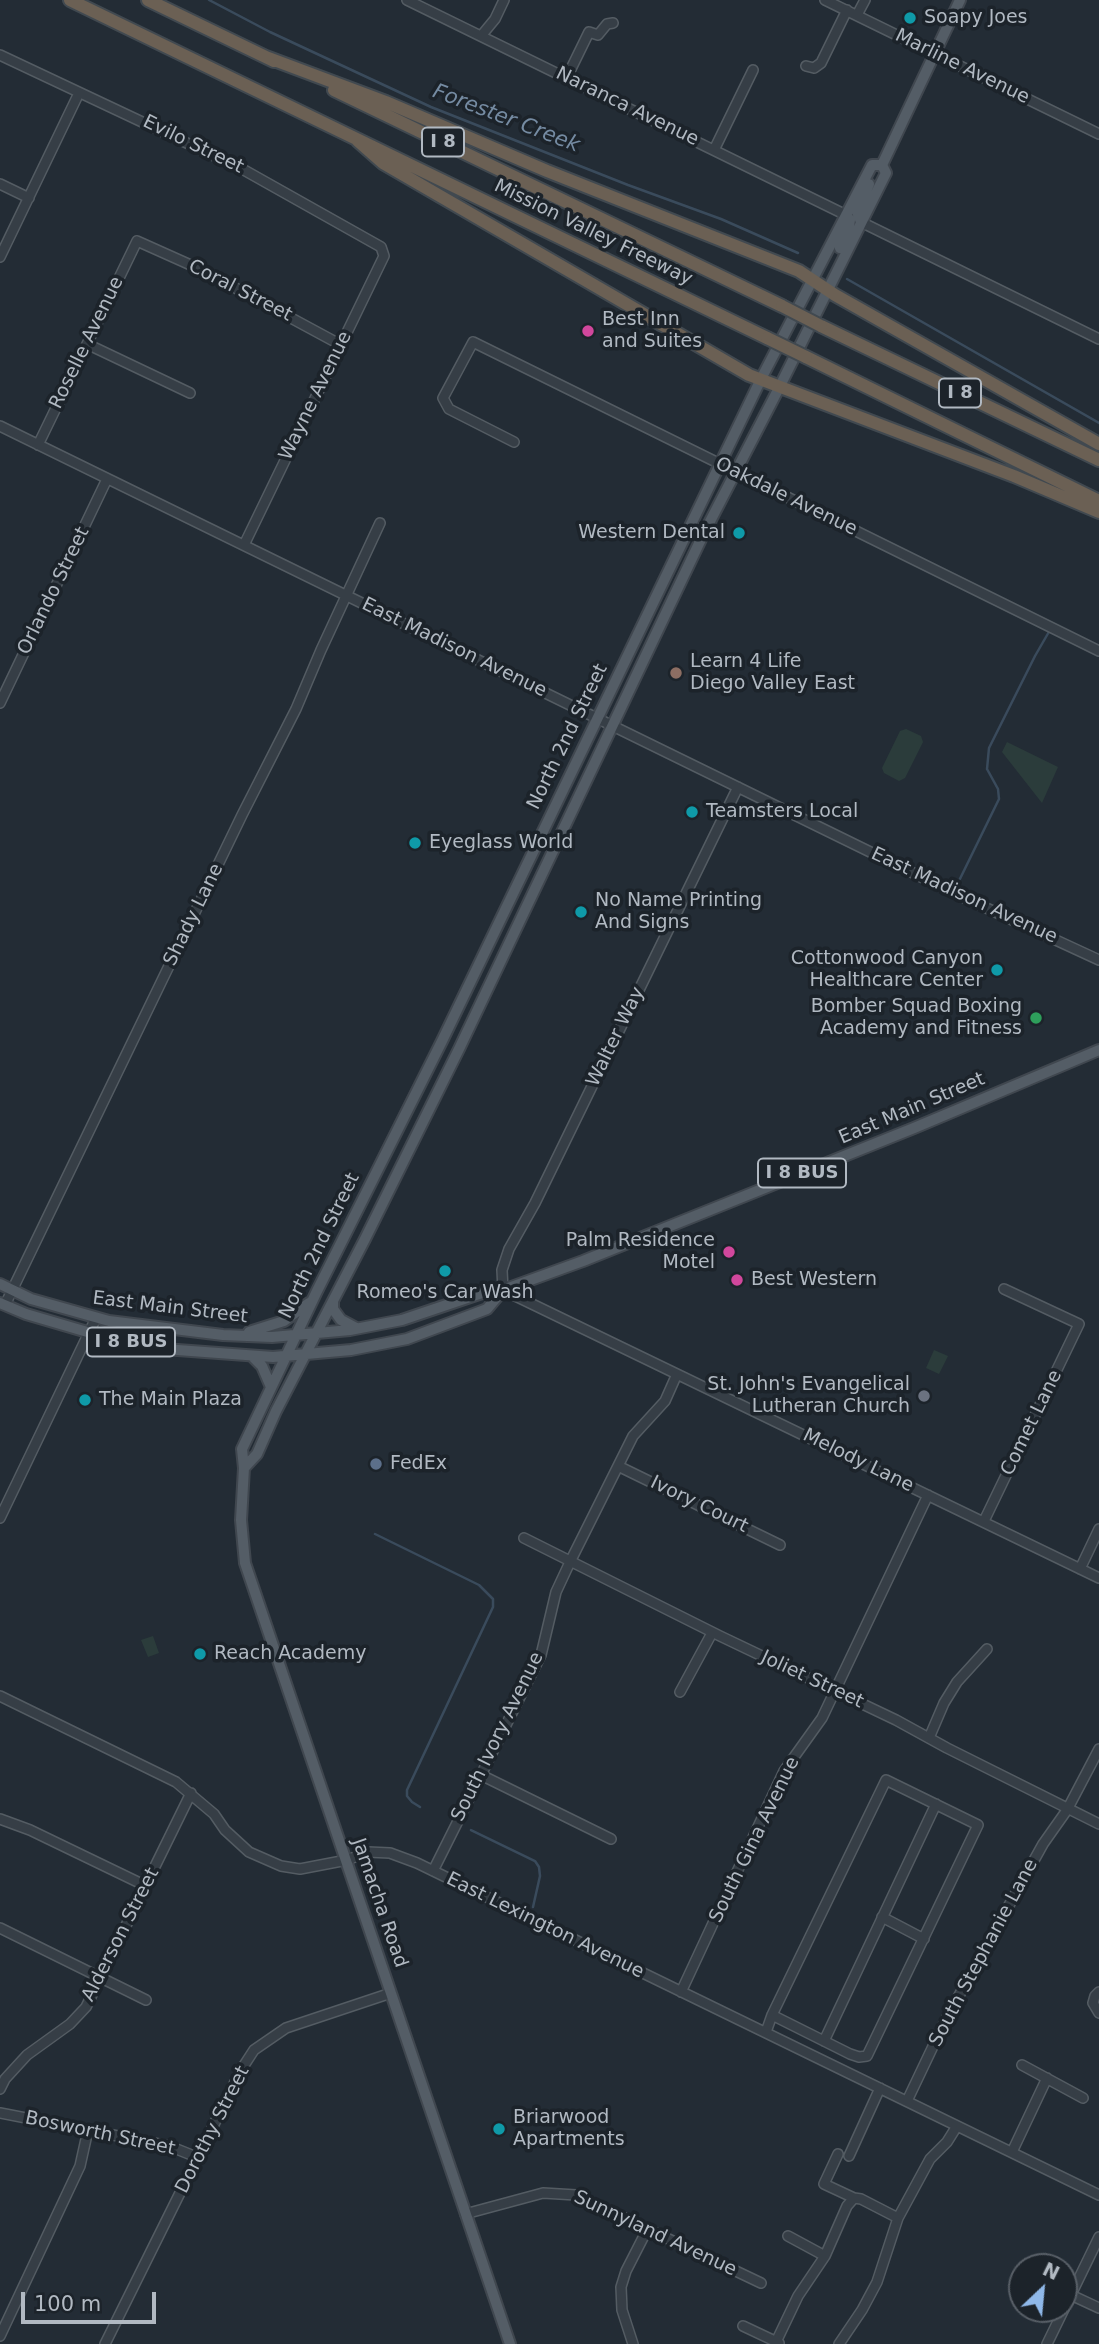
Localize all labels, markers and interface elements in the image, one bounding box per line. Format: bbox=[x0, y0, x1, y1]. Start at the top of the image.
place label: Soapy Joes bbox=[924, 7, 1027, 29]
marker: Soapy Joes bbox=[902, 10, 918, 26]
street label: Marline Avenue bbox=[891, 25, 1033, 109]
street label: Naranca Avenue bbox=[552, 63, 702, 151]
water label: Forester Creek bbox=[429, 79, 583, 159]
street label: Evilo Street bbox=[139, 111, 247, 179]
road number: I 8 bbox=[422, 127, 464, 156]
street label: Mission Valley Freeway bbox=[490, 175, 696, 291]
street label: Coral Street bbox=[184, 255, 296, 327]
street label: Roselle Avenue bbox=[45, 273, 129, 413]
place label: Best Inn and Suites bbox=[602, 309, 702, 353]
marker: Best Inn and Suites bbox=[580, 323, 596, 339]
street label: Wayne Avenue bbox=[275, 328, 357, 464]
road number: I 8 bbox=[939, 379, 981, 408]
street label: Oakdale Avenue bbox=[711, 453, 861, 541]
place label: Western Dental bbox=[578, 522, 725, 544]
street label: Orlando Street bbox=[13, 523, 95, 659]
marker: Western Dental bbox=[731, 525, 747, 541]
street label: East Madison Avenue bbox=[358, 593, 550, 703]
place label: Learn 4 Life Diego Valley East bbox=[690, 651, 855, 695]
street label: North 2nd Street bbox=[523, 660, 613, 814]
marker: Learn 4 Life Diego Valley East bbox=[668, 665, 684, 681]
place label: Teamsters Local bbox=[706, 801, 858, 823]
marker: Teamsters Local bbox=[684, 804, 700, 820]
place label: Eyeglass World bbox=[429, 832, 573, 854]
marker: Eyeglass World bbox=[407, 835, 423, 851]
street label: East Madison Avenue bbox=[867, 843, 1061, 949]
street label: Shady Lane bbox=[159, 860, 229, 970]
place label: No Name Printing And Signs bbox=[595, 890, 762, 934]
marker: No Name Printing And Signs bbox=[573, 904, 589, 920]
place label: Cottonwood Canyon Healthcare Center bbox=[791, 948, 983, 992]
marker: Cottonwood Canyon Healthcare Center bbox=[989, 962, 1005, 978]
street label: Walter Way bbox=[582, 983, 650, 1091]
place label: Bomber Squad Boxing Academy and Fitness bbox=[811, 996, 1022, 1040]
marker: Bomber Squad Boxing Academy and Fitness bbox=[1028, 1010, 1044, 1026]
street label: East Main Street bbox=[836, 1068, 988, 1150]
road number: I 8 BUS bbox=[758, 1158, 846, 1188]
street label: North 2nd Street bbox=[275, 1169, 365, 1323]
place label: Palm Residence Motel bbox=[566, 1230, 715, 1274]
marker: Palm Residence Motel bbox=[721, 1244, 737, 1260]
marker: Romeo's Car Wash bbox=[437, 1263, 453, 1279]
place label: Best Western bbox=[751, 1269, 877, 1291]
marker: Best Western bbox=[729, 1272, 745, 1288]
place label: Romeo's Car Wash bbox=[357, 1282, 533, 1304]
street label: East Main Street bbox=[91, 1287, 249, 1329]
road number: I 8 BUS bbox=[87, 1328, 175, 1357]
street label: Comet Lane bbox=[997, 1367, 1067, 1479]
place label: St. John's Evangelical Lutheran Church bbox=[707, 1374, 910, 1418]
marker: St. John's Evangelical Lutheran Church bbox=[916, 1388, 932, 1404]
place label: The Main Plaza bbox=[99, 1389, 242, 1411]
marker: The Main Plaza bbox=[77, 1392, 93, 1408]
street label: Melody Lane bbox=[799, 1424, 917, 1498]
place label: FedEx bbox=[390, 1453, 447, 1475]
marker: FedEx bbox=[368, 1456, 384, 1472]
street label: Ivory Court bbox=[646, 1472, 752, 1538]
place label: Reach Academy bbox=[214, 1643, 366, 1665]
marker: Reach Academy bbox=[192, 1646, 208, 1662]
street label: Joliet Street bbox=[757, 1646, 867, 1714]
street label: South Ivory Avenue bbox=[447, 1649, 549, 1825]
street label: South Gina Avenue bbox=[705, 1753, 805, 1927]
street label: Jamacha Road bbox=[346, 1835, 412, 1971]
street label: South Stephanie Lane bbox=[925, 1855, 1043, 2051]
street label: Alderson Street bbox=[77, 1864, 165, 2006]
street label: East Lexington Avenue bbox=[442, 1868, 648, 1984]
street label: Dorothy Street bbox=[171, 2063, 255, 2197]
street label: Bosworth Street bbox=[23, 2107, 177, 2161]
place label: Briarwood Apartments bbox=[513, 2107, 625, 2151]
marker: Briarwood Apartments bbox=[491, 2121, 507, 2137]
street label: Sunnyland Avenue bbox=[570, 2186, 740, 2282]
north arrow bbox=[1008, 2253, 1078, 2323]
text: N bbox=[1039, 2258, 1063, 2284]
scale bar bbox=[24, 2278, 159, 2322]
text: 100 m bbox=[34, 2292, 101, 2316]

